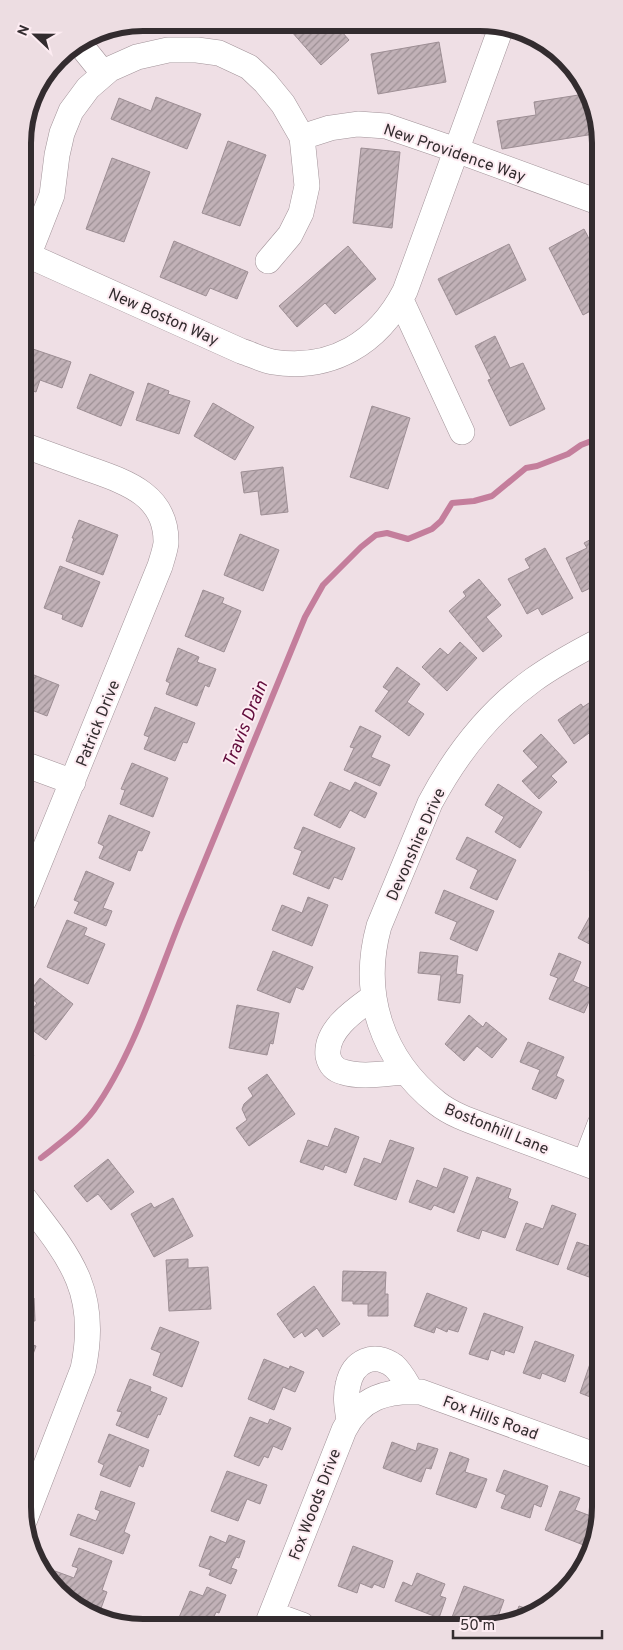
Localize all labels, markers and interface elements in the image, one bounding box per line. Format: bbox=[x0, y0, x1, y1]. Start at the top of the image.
north arrow bbox=[10, 10, 60, 60]
text: N bbox=[15, 23, 34, 39]
street label: New Providence Way bbox=[381, 120, 528, 188]
street label: New Boston Way bbox=[105, 285, 222, 351]
street label: Patrick Drive bbox=[72, 677, 125, 770]
water label: Travis Drain bbox=[219, 678, 274, 771]
street label: Devonshire Drive bbox=[383, 785, 451, 904]
street label: Bostonhill Lane bbox=[441, 1100, 552, 1160]
street label: Fox Hills Road bbox=[440, 1392, 541, 1445]
street label: Fox Woods Drive bbox=[285, 1446, 346, 1563]
scale bar bbox=[453, 1608, 602, 1640]
text: 50 m bbox=[460, 1617, 495, 1636]

